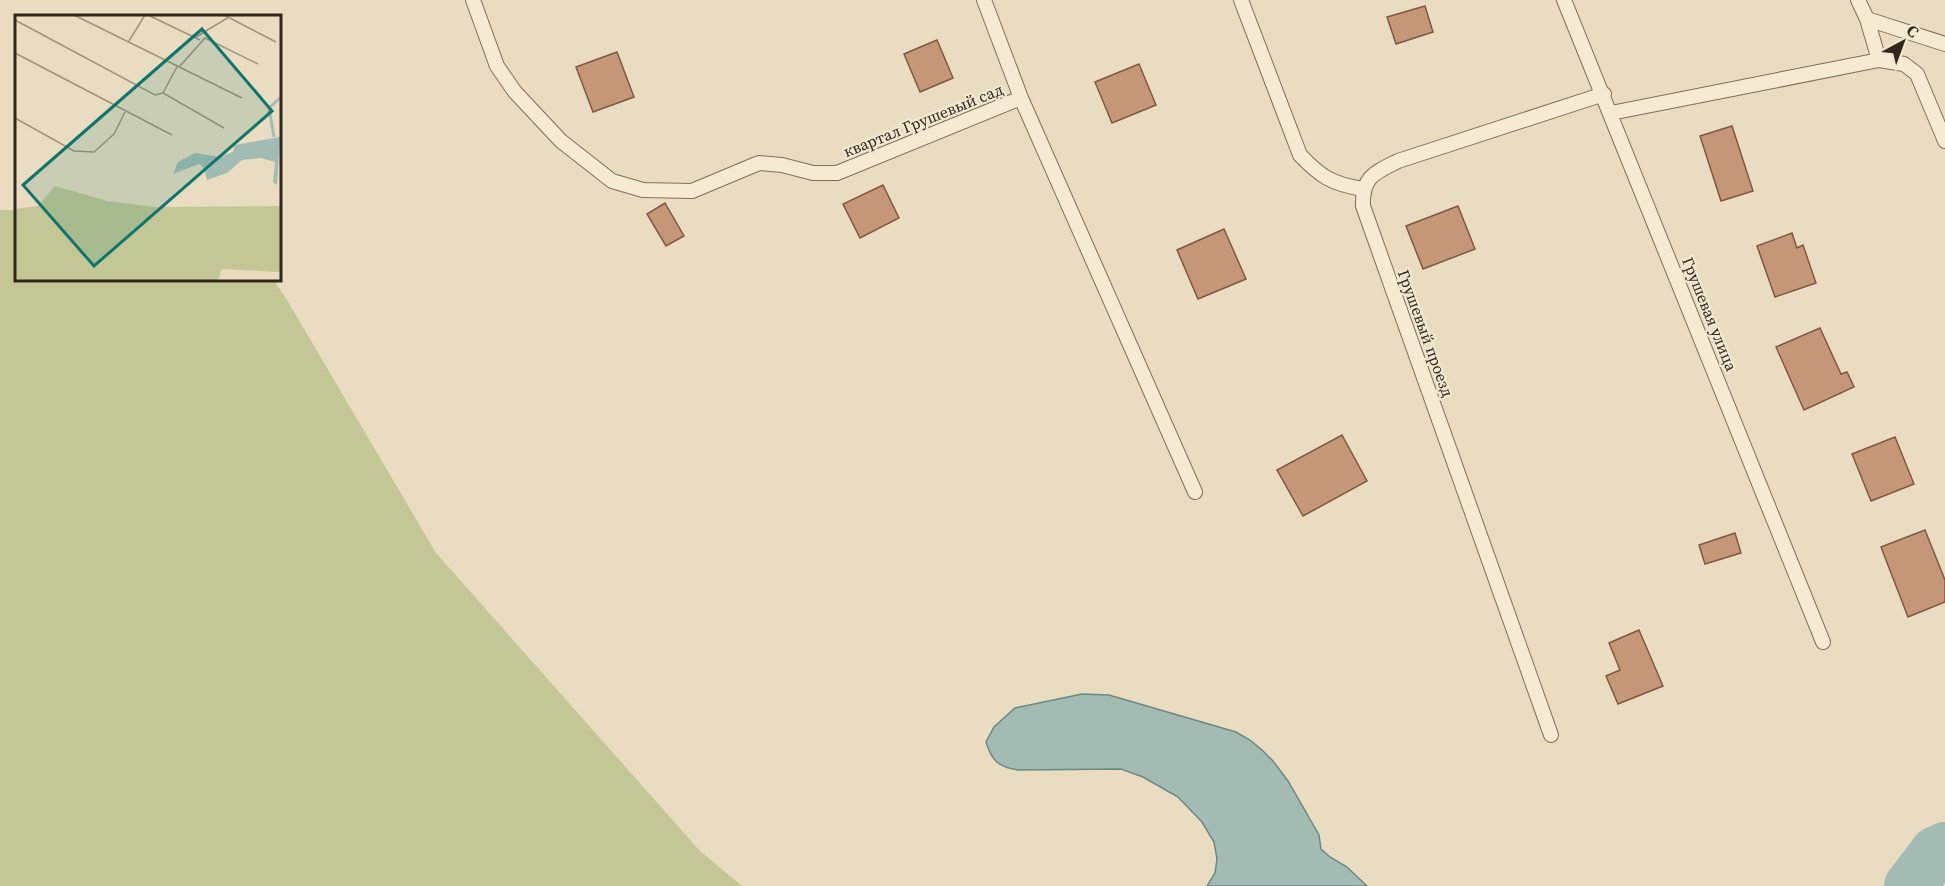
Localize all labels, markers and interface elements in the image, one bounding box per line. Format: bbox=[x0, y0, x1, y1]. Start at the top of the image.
north arrow bbox=[1873, 12, 1933, 72]
inset map bbox=[15, 15, 280, 280]
text: С bbox=[1902, 19, 1924, 42]
street label: квартал Грушевый сад bbox=[840, 78, 1006, 162]
street label: Грушевая улица bbox=[1677, 254, 1743, 375]
street label: Грушевый проезд bbox=[1393, 266, 1459, 400]

